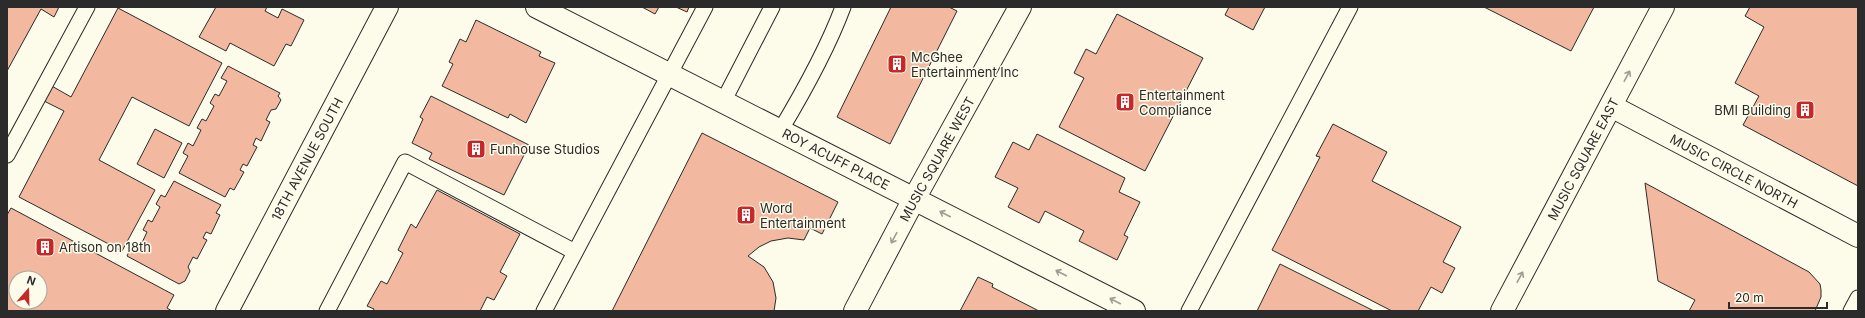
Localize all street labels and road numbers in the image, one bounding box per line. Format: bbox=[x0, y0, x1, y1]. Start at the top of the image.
street label: MUSIC SQUARE WEST bbox=[896, 94, 978, 224]
street label: 18TH AVENUE SOUTH bbox=[268, 95, 346, 223]
street label: MUSIC SQUARE EAST bbox=[1544, 95, 1622, 223]
street label: ROY ACUFF PLACE bbox=[780, 125, 892, 193]
street label: MUSIC CIRCLE NORTH bbox=[1667, 131, 1801, 211]

